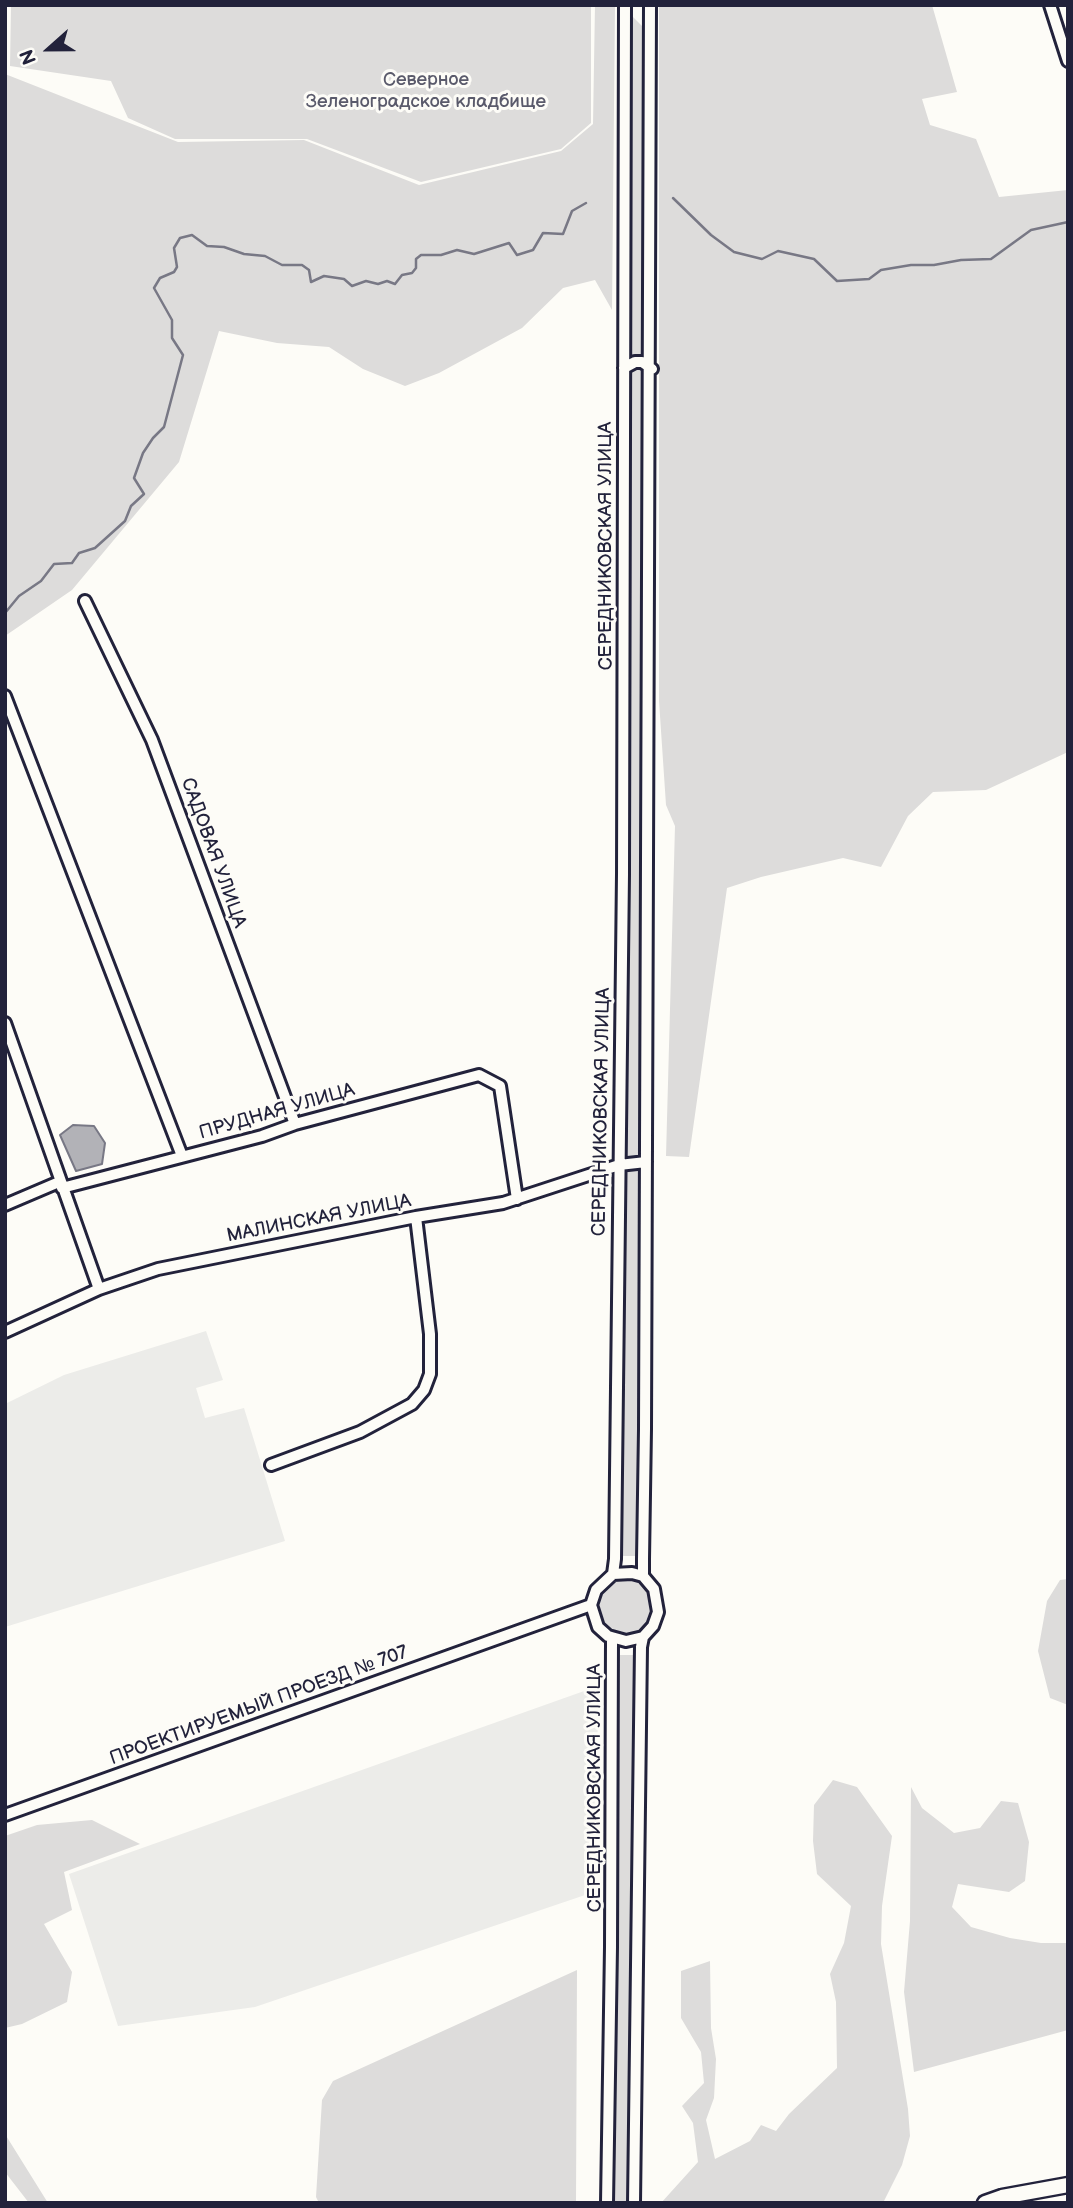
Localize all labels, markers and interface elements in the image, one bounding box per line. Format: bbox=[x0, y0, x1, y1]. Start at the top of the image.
north arrow bbox=[14, 14, 84, 84]
text: N bbox=[16, 46, 42, 67]
park label: Северное Зеленоградское кладбище bbox=[306, 69, 546, 113]
street label: СЕРЕДНИКОВСКАЯ УЛИЦА bbox=[595, 422, 617, 670]
street label: САДОВАЯ УЛИЦА bbox=[175, 775, 251, 931]
street label: СЕРЕДНИКОВСКАЯ УЛИЦА bbox=[588, 988, 616, 1236]
street label: ПРУДНАЯ УЛИЦА bbox=[197, 1079, 357, 1145]
street label: МАЛИНСКАЯ УЛИЦА bbox=[225, 1190, 413, 1248]
street label: ПРОЕКТИРУЕМЫЙ ПРОЕЗД № 707 bbox=[107, 1641, 411, 1771]
street label: СЕРЕДНИКОВСКАЯ УЛИЦА bbox=[584, 1664, 606, 1912]

